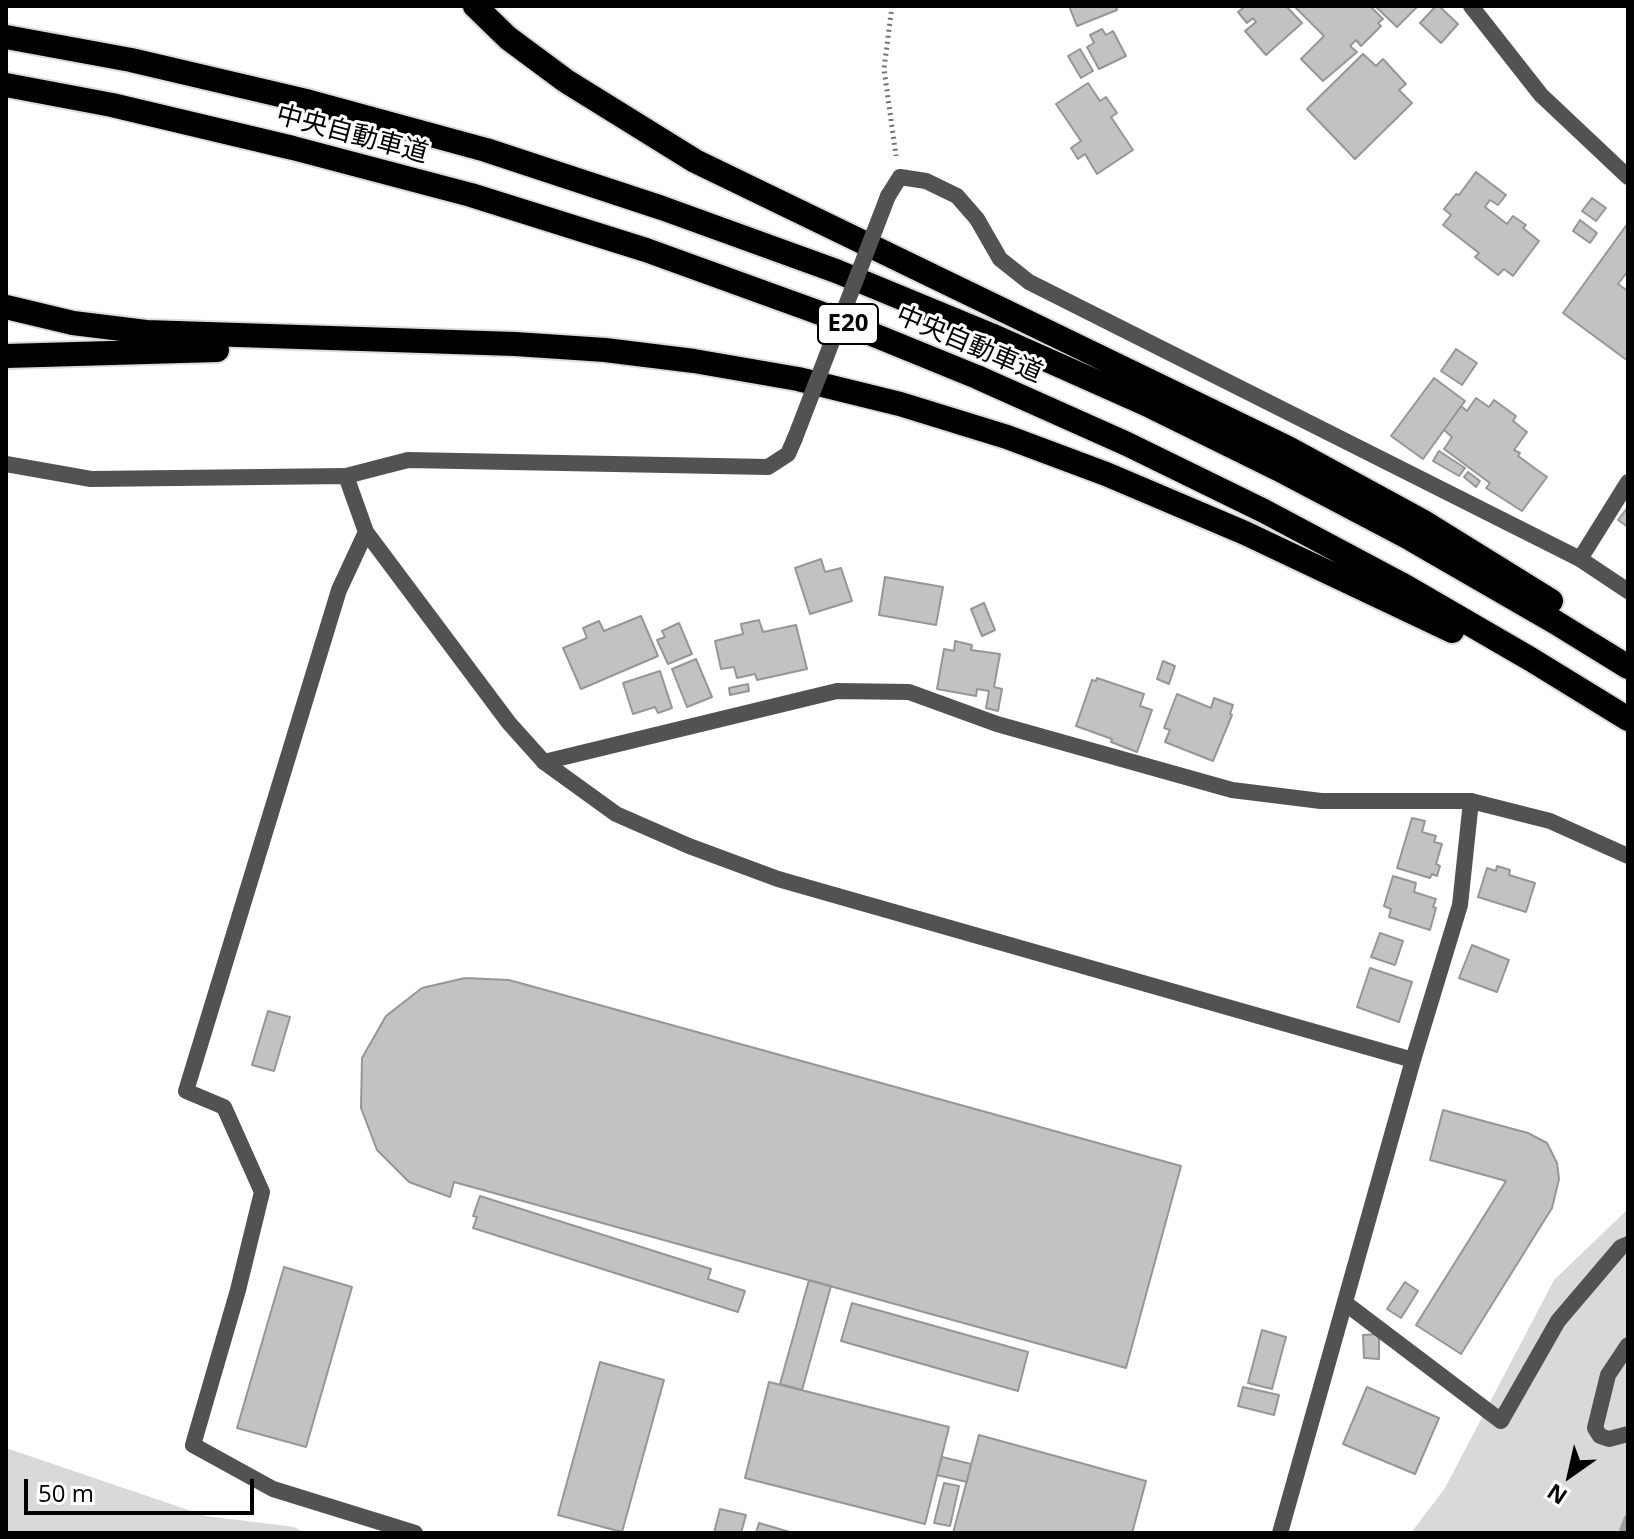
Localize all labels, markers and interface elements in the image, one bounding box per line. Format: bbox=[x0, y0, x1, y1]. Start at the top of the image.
street label: 中央自動車道 bbox=[273, 100, 431, 170]
street label: 中央自動車道 bbox=[891, 300, 1047, 390]
road number: E20 bbox=[818, 304, 878, 344]
north arrow bbox=[1530, 1435, 1610, 1515]
scale bar bbox=[28, 1463, 258, 1513]
text: 50 m bbox=[38, 1476, 94, 1509]
text: N bbox=[1541, 1477, 1572, 1512]

